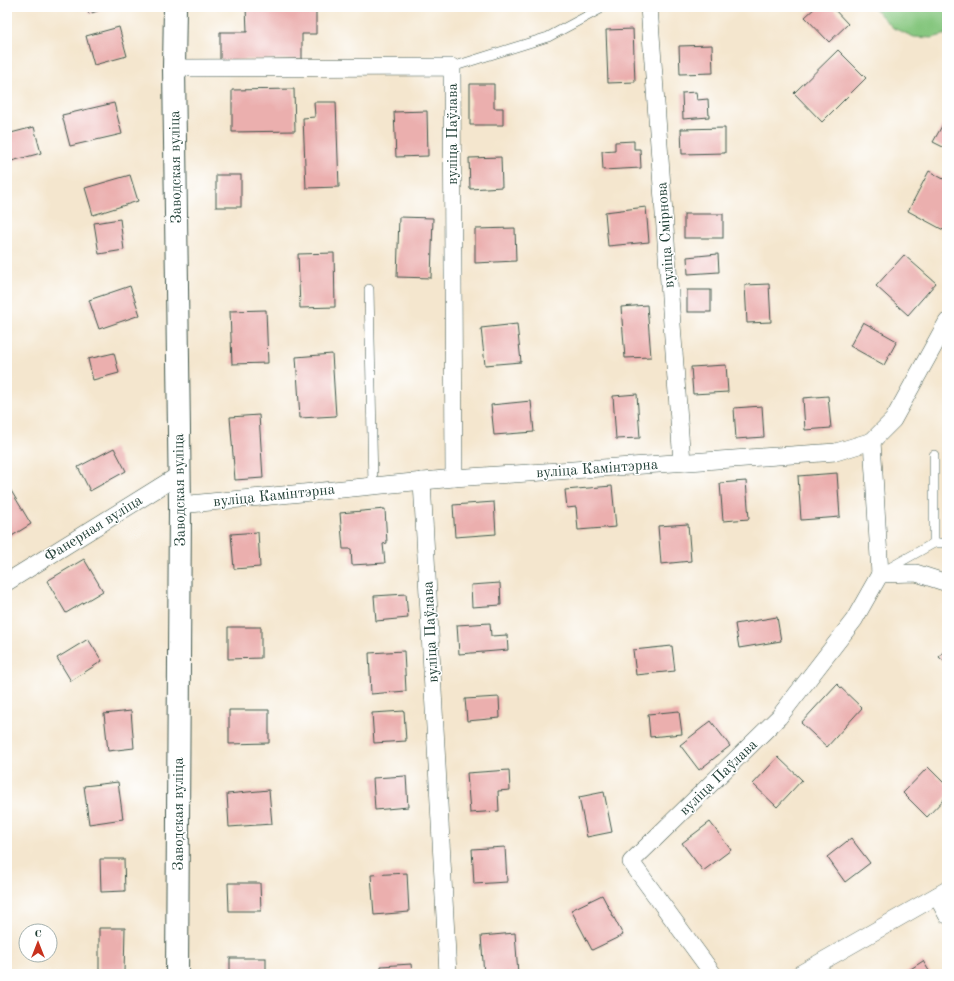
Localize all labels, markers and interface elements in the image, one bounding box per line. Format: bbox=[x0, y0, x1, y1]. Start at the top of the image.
street label: вуліца Паўлава bbox=[446, 83, 461, 185]
street label: Заводская вуліца bbox=[168, 110, 185, 224]
street label: вуліца Смірнова bbox=[655, 181, 678, 289]
street label: Заводская вуліца bbox=[172, 433, 189, 547]
street label: вуліца Камінтэрна bbox=[536, 458, 659, 481]
street label: вуліца Камінтэрна bbox=[213, 483, 336, 510]
street label: Фанерная вуліца bbox=[42, 493, 146, 565]
street label: вуліца Паўлава bbox=[421, 580, 442, 683]
street label: вуліца Паўлава bbox=[677, 737, 761, 819]
street label: Заводская вуліца bbox=[172, 757, 187, 871]
north arrow bbox=[18, 923, 58, 963]
text: С bbox=[34, 929, 42, 940]

